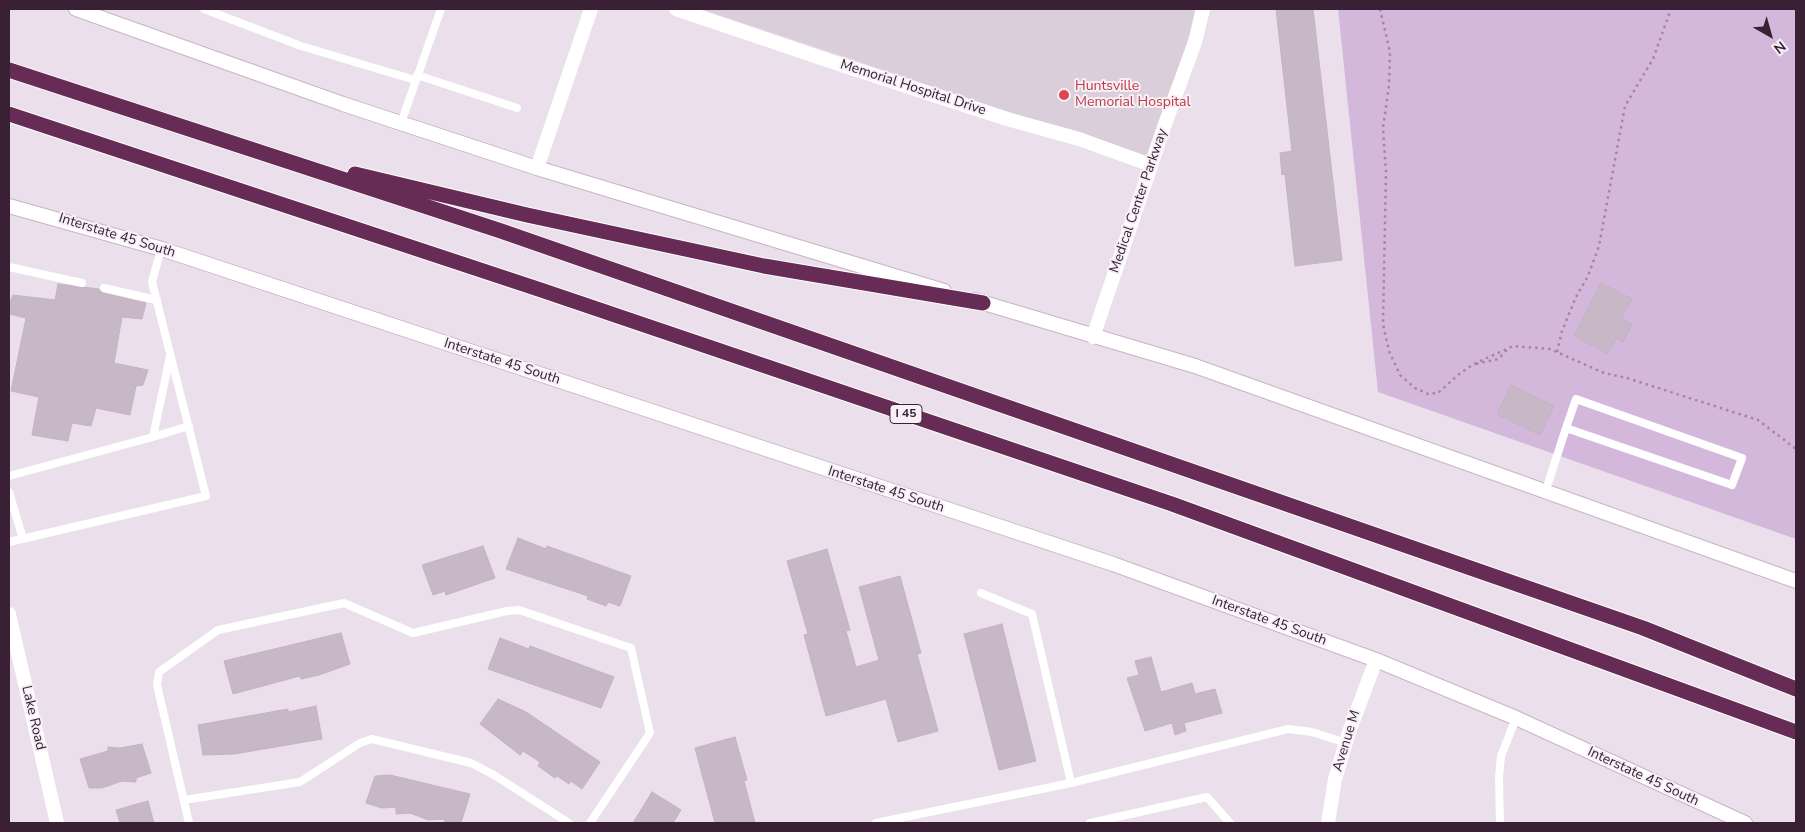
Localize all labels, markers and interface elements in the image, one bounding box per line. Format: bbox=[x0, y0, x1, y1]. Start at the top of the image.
north arrow bbox=[1745, 10, 1795, 60]
text: N bbox=[1770, 36, 1790, 58]
street label: Memorial Hospital Drive bbox=[838, 56, 988, 120]
place label: Huntsville Memorial Hospital bbox=[1075, 79, 1191, 111]
marker: Huntsville Memorial Hospital bbox=[1057, 88, 1071, 102]
street label: Medical Center Parkway bbox=[1106, 127, 1172, 275]
street label: Interstate 45 South bbox=[57, 210, 177, 262]
street label: Interstate 45 South bbox=[442, 335, 562, 389]
road number: I 45 bbox=[890, 404, 922, 424]
street label: Interstate 45 South bbox=[826, 463, 946, 517]
street label: Interstate 45 South bbox=[1209, 592, 1329, 650]
street label: Lake Road bbox=[17, 684, 49, 752]
street label: Avenue M bbox=[1330, 708, 1364, 774]
street label: Interstate 45 South bbox=[1585, 744, 1701, 810]

